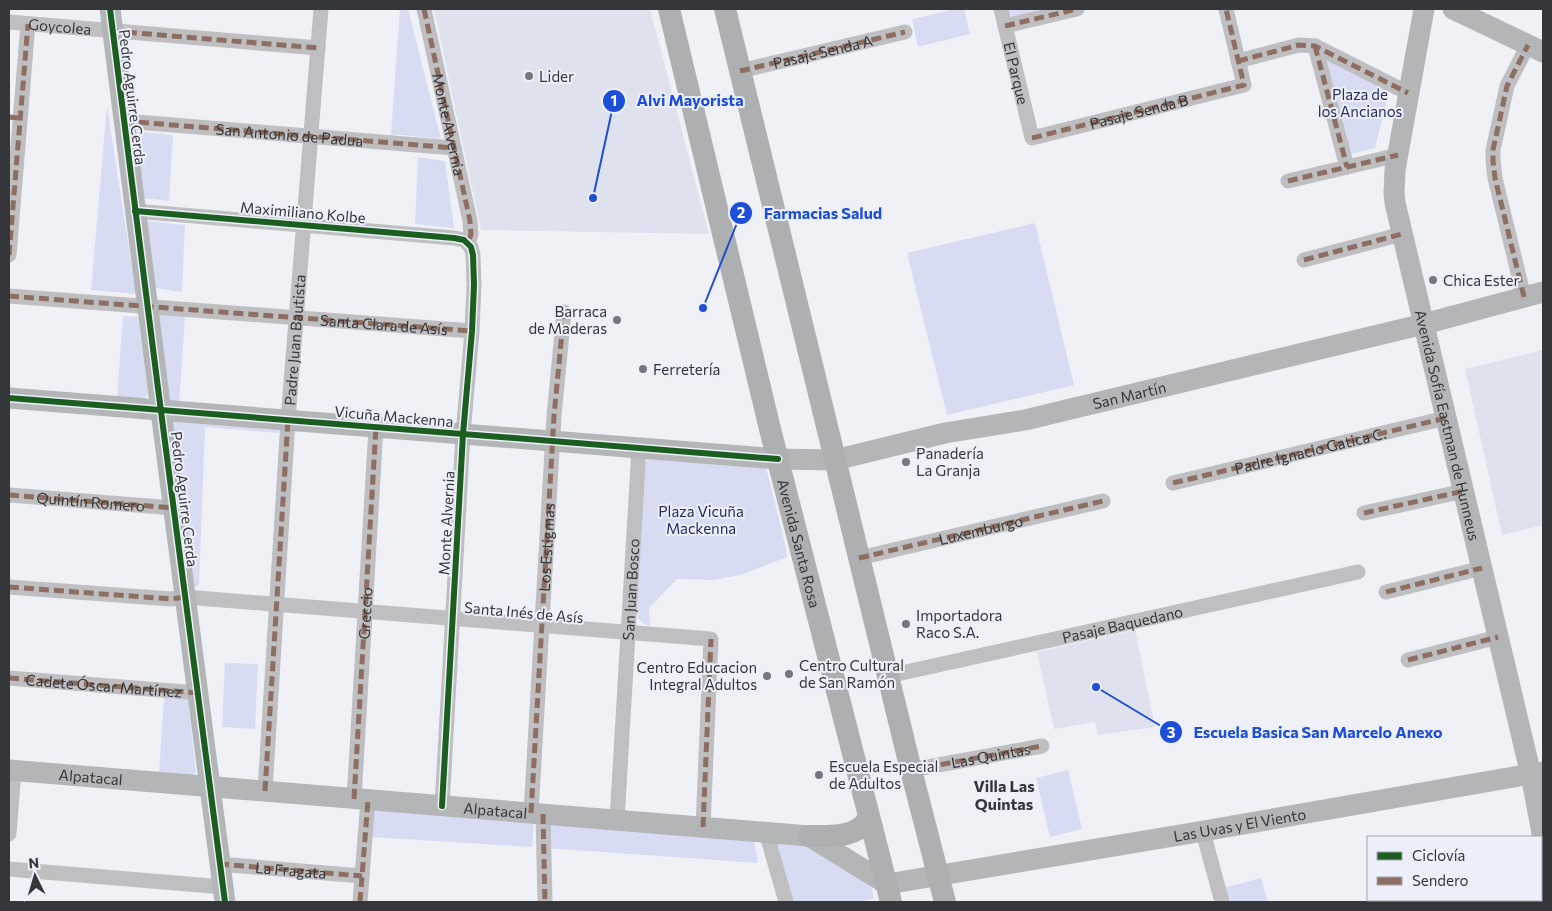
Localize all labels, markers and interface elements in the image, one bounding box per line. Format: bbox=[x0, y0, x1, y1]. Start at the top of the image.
street label: Goycolea bbox=[28, 15, 92, 38]
street label: Pedro Aguirre Cerda bbox=[116, 28, 150, 166]
street label: Pasaje Senda A bbox=[771, 31, 874, 72]
street label: El Parque bbox=[1000, 40, 1033, 106]
place label: Lider bbox=[539, 67, 574, 85]
marker: Lider bbox=[523, 70, 535, 82]
street label: Monte Alvernia bbox=[429, 71, 469, 177]
callout: Alvi Mayorista bbox=[602, 85, 754, 116]
park label: Plaza de los Ancianos bbox=[1318, 85, 1402, 120]
text: Alvi Mayorista bbox=[636, 90, 744, 109]
street label: Pasaje Senda B bbox=[1088, 90, 1190, 132]
text: 1 bbox=[611, 91, 617, 109]
street label: San Antonio de Padua bbox=[215, 120, 364, 150]
street label: Maximiliano Kolbe bbox=[240, 198, 367, 226]
callout: Farmacias Salud bbox=[728, 198, 892, 229]
text: 2 bbox=[737, 203, 745, 221]
text: Farmacias Salud bbox=[764, 203, 882, 222]
place label: Chica Ester bbox=[1443, 271, 1519, 289]
street label: Padre Juan Bautista bbox=[280, 274, 309, 406]
marker: Chica Ester bbox=[1427, 274, 1439, 286]
place label: Barraca de Maderas bbox=[528, 302, 607, 337]
street label: Avenida Sofía Eastman de Hunneus bbox=[1412, 308, 1484, 543]
street label: Santa Clara de Asís bbox=[319, 311, 449, 338]
marker: Barraca de Maderas bbox=[611, 314, 623, 326]
place label: Ferretería bbox=[653, 360, 720, 378]
marker: Ferretería bbox=[637, 363, 649, 375]
street label: San Martín bbox=[1091, 377, 1168, 412]
street label: Vicuña Mackenna bbox=[334, 402, 454, 430]
street label: Padre Ignacio Gatica C. bbox=[1233, 424, 1388, 477]
street label: Pedro Aguirre Cerda bbox=[168, 430, 202, 568]
place label: Panadería La Granja bbox=[916, 444, 984, 479]
marker: Panadería La Granja bbox=[900, 456, 912, 468]
street label: Monte Alvernia bbox=[434, 470, 458, 576]
street label: Avenida Santa Rosa bbox=[774, 477, 824, 610]
street label: Quintín Romero bbox=[36, 488, 146, 515]
street label: Los Estigmas bbox=[535, 502, 558, 592]
park label: Plaza Vicuña Mackenna bbox=[658, 502, 744, 537]
street label: Luxemburgo bbox=[937, 511, 1025, 548]
street label: San Juan Bosco bbox=[619, 538, 643, 641]
street label: Greccio bbox=[354, 587, 376, 640]
street label: Santa Inés de Asís bbox=[464, 598, 585, 626]
street label: Pasaje Baquedano bbox=[1060, 602, 1185, 646]
place label: Importadora Raco S.A. bbox=[916, 606, 1002, 641]
marker: Importadora Raco S.A. bbox=[900, 618, 912, 630]
place label: Centro Cultural de San Ramón bbox=[799, 656, 904, 691]
place label: Centro Educacion Integral Adultos bbox=[636, 658, 757, 693]
marker: Centro Cultural de San Ramón bbox=[783, 668, 795, 680]
street label: Cadete Óscar Martínez bbox=[25, 670, 183, 701]
marker: Centro Educacion Integral Adultos bbox=[761, 670, 773, 682]
callout: Escuela Basica San Marcelo Anexo bbox=[1159, 717, 1453, 748]
text: Escuela Basica San Marcelo Anexo bbox=[1193, 722, 1443, 741]
text: 3 bbox=[1167, 723, 1176, 741]
street label: Las Quintas bbox=[950, 739, 1032, 771]
place label: Escuela Especial de Adultos bbox=[829, 757, 938, 792]
street label: Alpatacal bbox=[58, 765, 123, 788]
marker: Escuela Especial de Adultos bbox=[813, 769, 825, 781]
district label: Villa Las Quintas bbox=[973, 776, 1035, 813]
street label: Alpatacal bbox=[463, 799, 528, 822]
street label: Las Uvas y El Viento bbox=[1172, 804, 1307, 845]
legend bbox=[1367, 836, 1542, 901]
text: Ciclovía bbox=[1412, 846, 1465, 864]
north arrow bbox=[10, 851, 60, 901]
text: N bbox=[28, 854, 40, 871]
street label: La Fragata bbox=[254, 858, 327, 882]
text: Sendero bbox=[1412, 871, 1469, 889]

